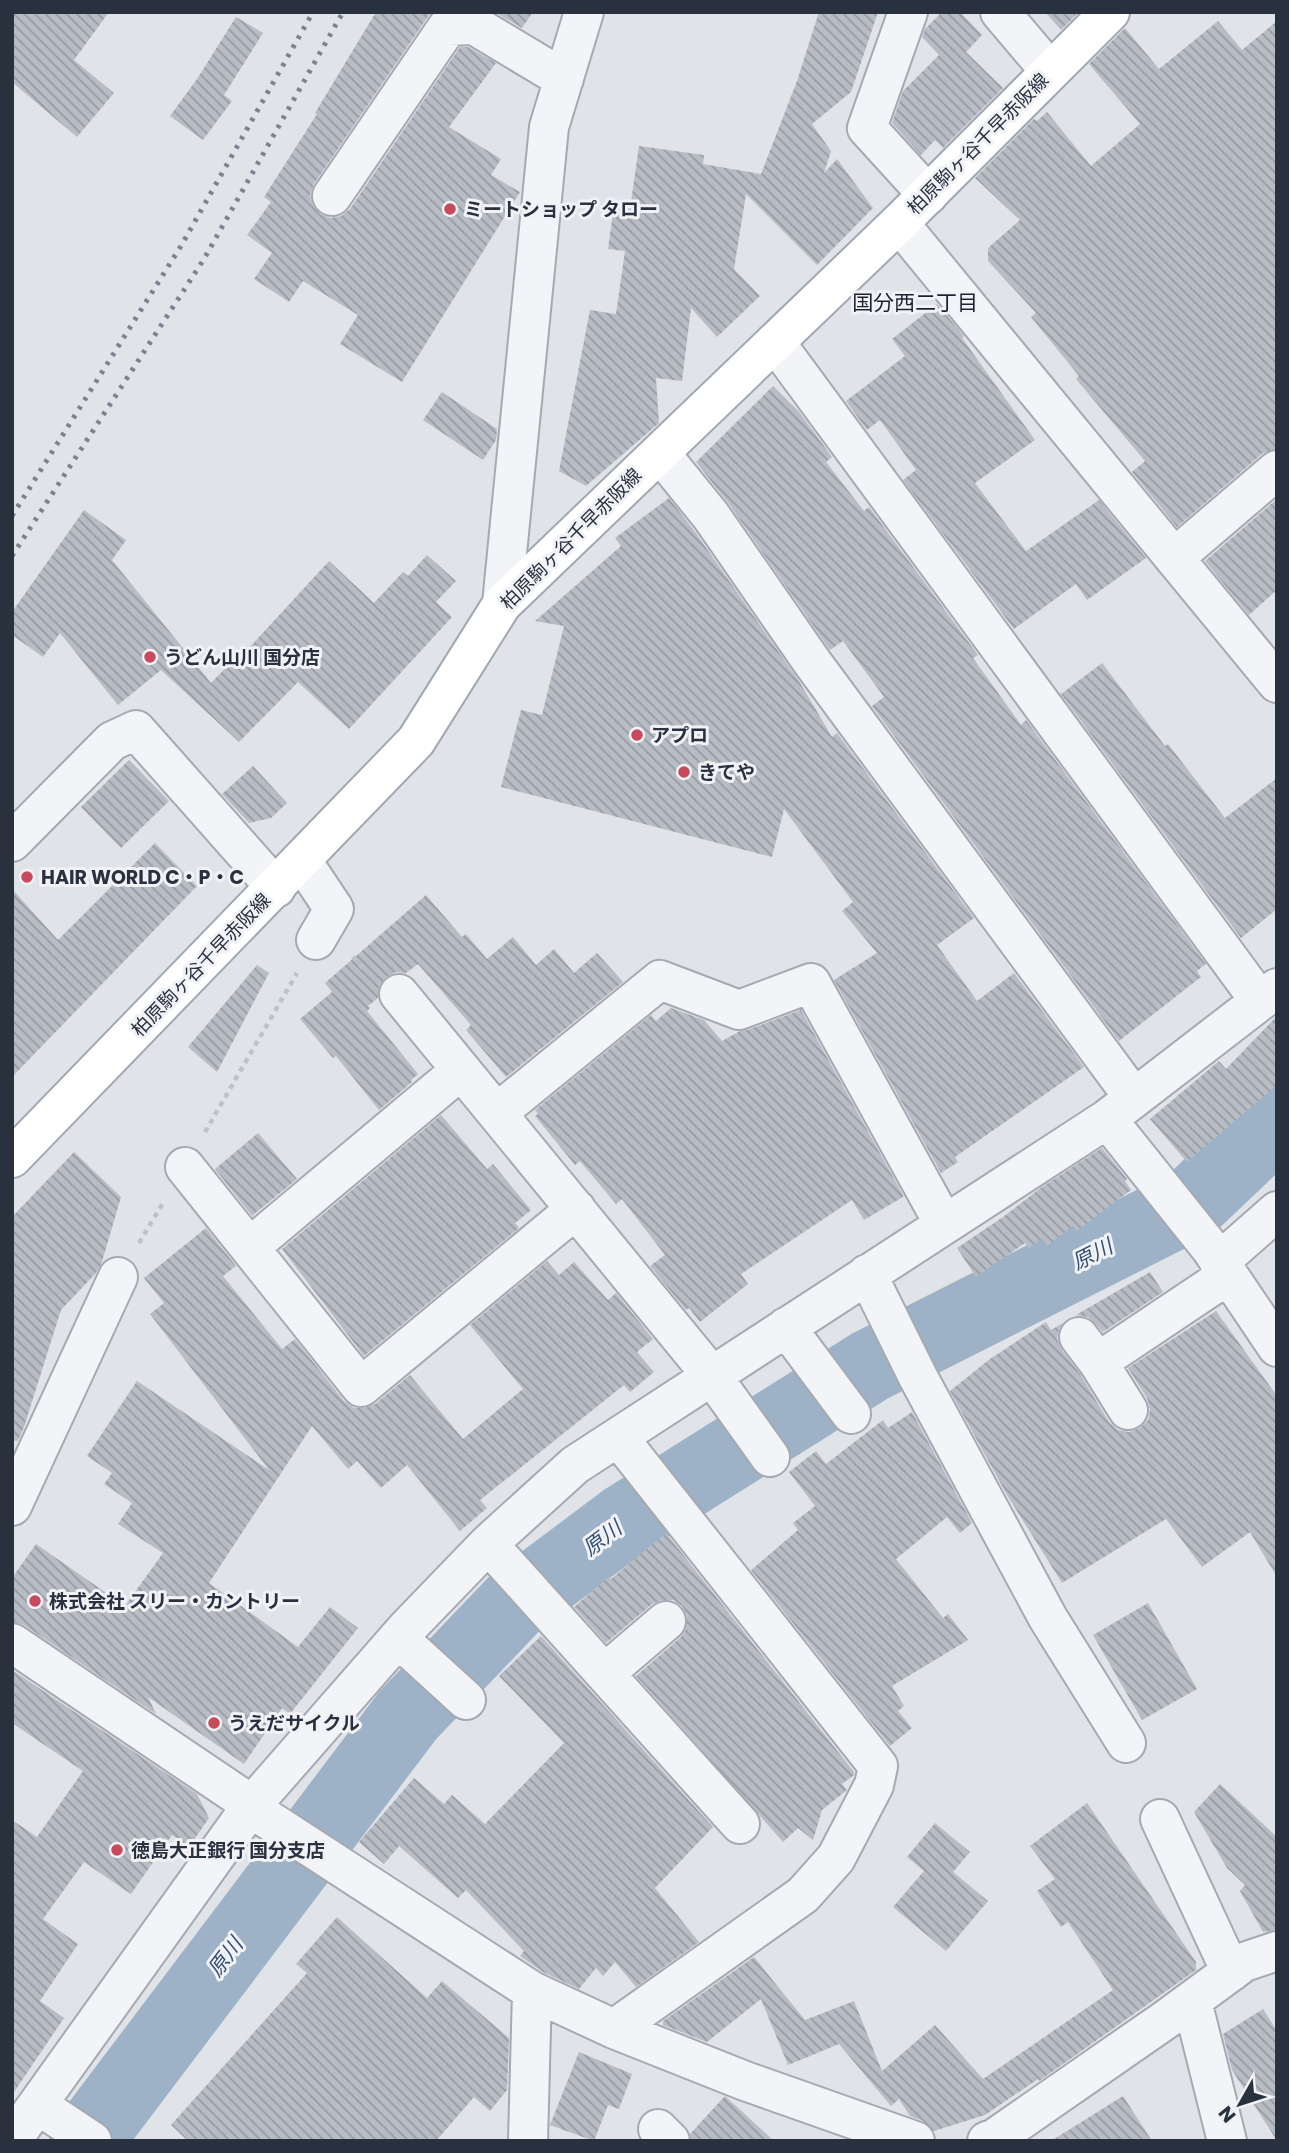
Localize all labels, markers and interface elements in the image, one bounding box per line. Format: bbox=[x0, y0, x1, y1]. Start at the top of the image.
street label: 柏原駒ヶ谷千早赤阪線 bbox=[901, 67, 1055, 221]
place label: ミートショップ タロー bbox=[464, 196, 658, 223]
marker: ミートショップ タロー bbox=[442, 201, 458, 217]
district label: 国分西二丁目 bbox=[852, 288, 978, 317]
street label: 柏原駒ヶ谷千早赤阪線 bbox=[494, 462, 648, 616]
place label: うどん山川 国分店 bbox=[164, 644, 320, 671]
marker: うどん山川 国分店 bbox=[142, 649, 158, 665]
place label: アプロ bbox=[651, 722, 708, 749]
marker: アプロ bbox=[629, 727, 645, 743]
place label: きてや bbox=[698, 759, 755, 786]
marker: きてや bbox=[676, 764, 692, 780]
place label: HAIR WORLD C・P・C bbox=[41, 864, 244, 891]
marker: HAIR WORLD C・P・C bbox=[19, 869, 35, 885]
street label: 柏原駒ヶ谷千早赤阪線 bbox=[125, 887, 277, 1043]
water label: 原川 bbox=[1067, 1231, 1119, 1276]
water label: 原川 bbox=[577, 1513, 629, 1562]
place label: 株式会社 スリー・カントリー bbox=[49, 1588, 300, 1615]
marker: 株式会社 スリー・カントリー bbox=[27, 1593, 43, 1609]
place label: うえだサイクル bbox=[228, 1710, 360, 1737]
marker: うえだサイクル bbox=[206, 1715, 222, 1731]
place label: 徳島大正銀行 国分支店 bbox=[131, 1837, 325, 1864]
marker: 徳島大正銀行 国分支店 bbox=[109, 1842, 125, 1858]
water label: 原川 bbox=[201, 1930, 250, 1982]
north arrow bbox=[1205, 2069, 1275, 2139]
text: N bbox=[1212, 2100, 1242, 2128]

